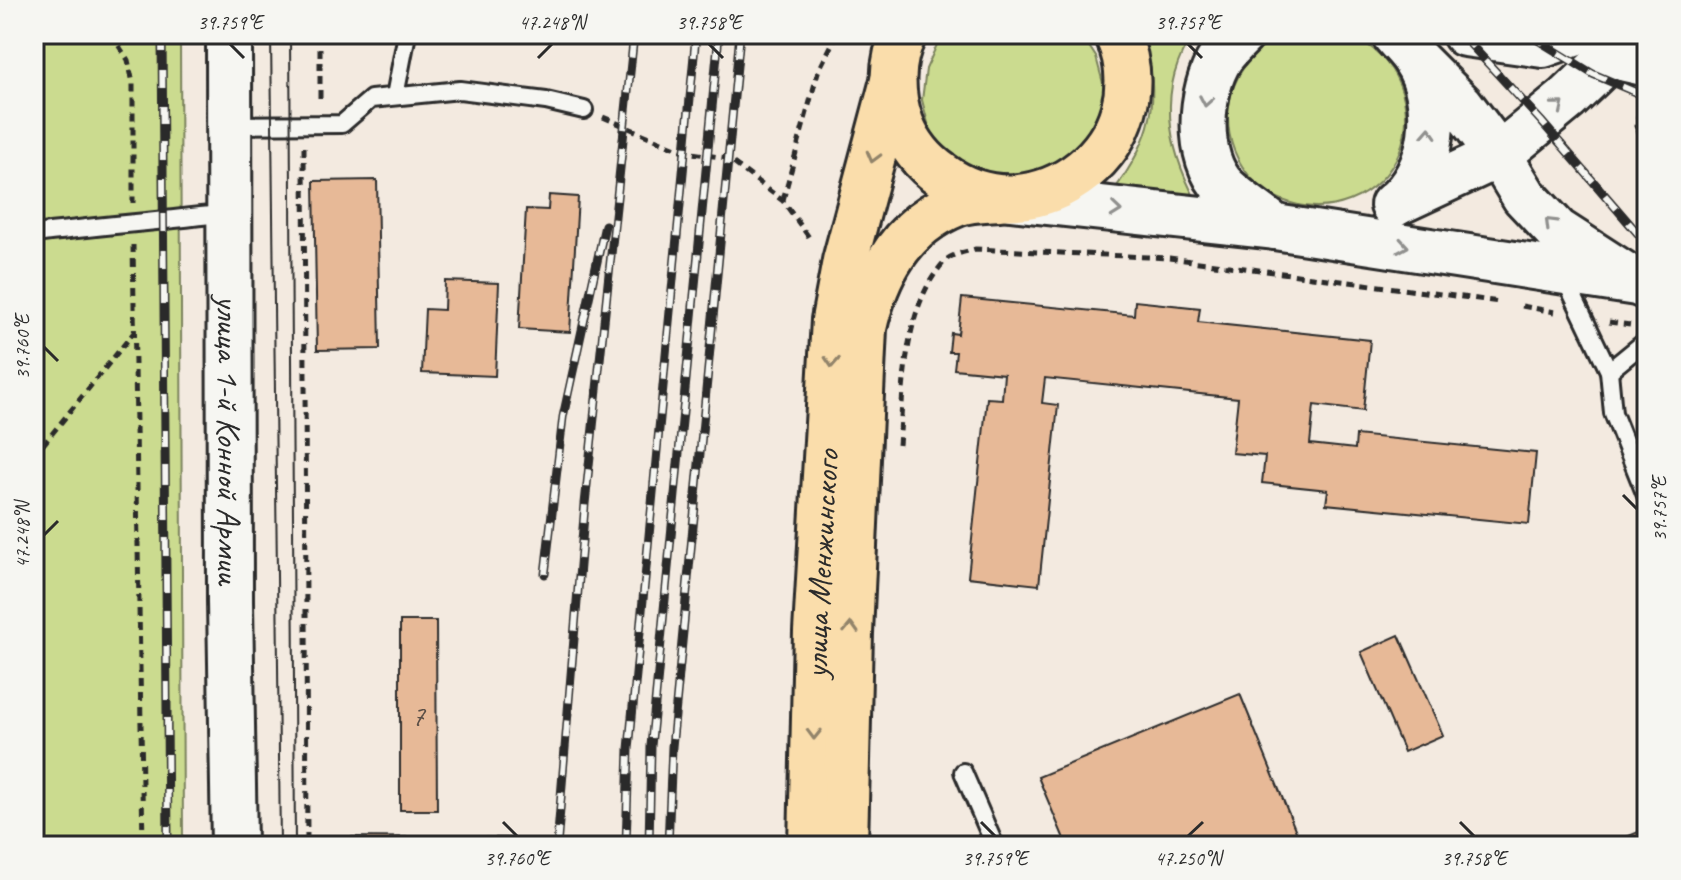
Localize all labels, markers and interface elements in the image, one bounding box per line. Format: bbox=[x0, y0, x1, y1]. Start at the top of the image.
text: 39.759°E bbox=[197, 10, 265, 35]
text: 47.248°N bbox=[519, 10, 588, 35]
text: 39.758°E bbox=[676, 10, 744, 35]
text: 39.757°E bbox=[1155, 10, 1223, 35]
one-way arrow bbox=[1199, 94, 1216, 108]
one-way arrow bbox=[1550, 101, 1565, 116]
one-way arrow bbox=[1421, 126, 1438, 139]
one-way arrow bbox=[866, 149, 882, 163]
one-way arrow bbox=[1110, 201, 1123, 218]
one-way arrow bbox=[1545, 218, 1559, 232]
one-way arrow bbox=[1396, 237, 1410, 254]
street label: улица 1-й Конной Армии bbox=[208, 293, 251, 587]
text: 39.760°E bbox=[10, 312, 35, 380]
one-way arrow bbox=[824, 356, 841, 369]
street label: улица Менжинского bbox=[793, 447, 848, 681]
text: 39.757°E bbox=[1647, 474, 1672, 542]
text: 47.248°N bbox=[10, 499, 35, 568]
one-way arrow bbox=[842, 621, 859, 634]
house number: 7 bbox=[411, 696, 426, 734]
one-way arrow bbox=[805, 728, 823, 741]
text: 39.760°E bbox=[484, 846, 552, 871]
text: 39.759°E bbox=[962, 846, 1030, 871]
text: 47.250°N bbox=[1155, 846, 1224, 871]
text: 39.758°E bbox=[1441, 846, 1509, 871]

